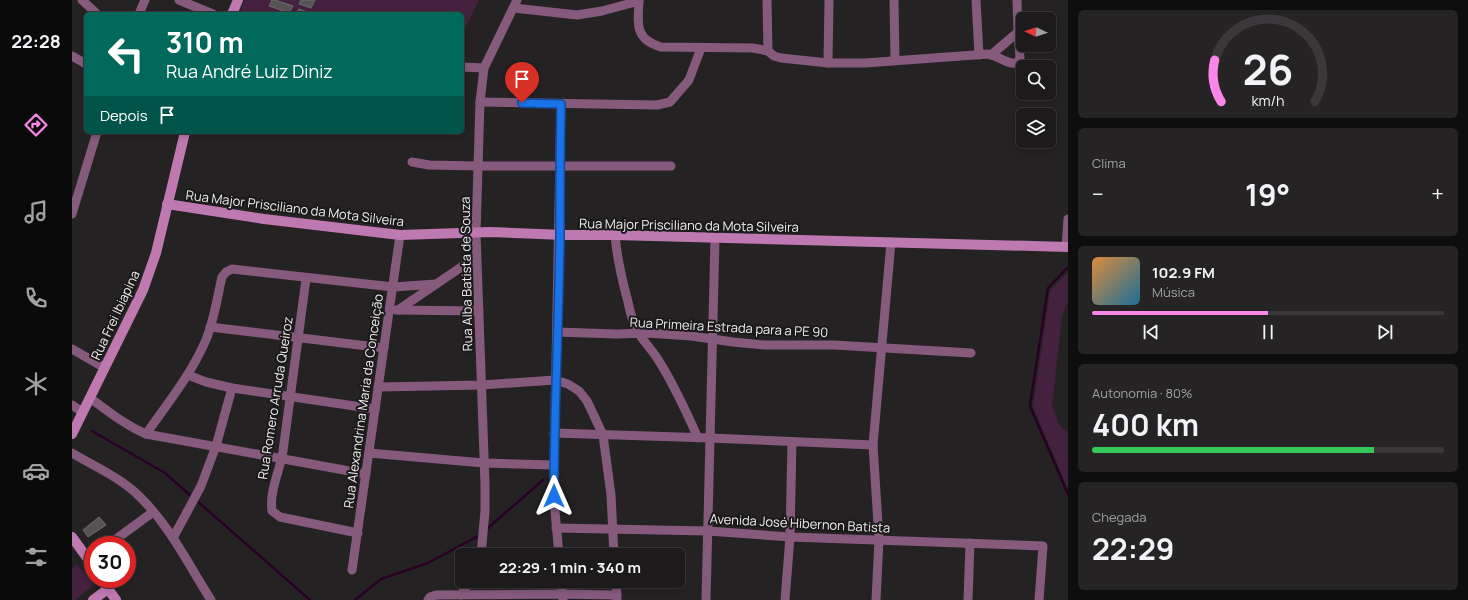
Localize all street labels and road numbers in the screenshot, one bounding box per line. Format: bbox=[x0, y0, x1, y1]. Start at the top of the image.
street label: Rua Major Prisciliano da Mota Silveira bbox=[185, 186, 405, 230]
street label: Rua Alba Batista de Souza bbox=[456, 196, 476, 352]
street label: Rua Major Prisciliano da Mota Silveira bbox=[579, 214, 799, 236]
street label: Rua Frei Ibiapina bbox=[86, 267, 144, 363]
street label: Rua Alexandrina Maria da Conceição bbox=[339, 292, 387, 509]
street label: Rua Primeira Estrada para a PE 90 bbox=[629, 313, 829, 341]
street label: Rua Romero Arruda Queiroz bbox=[253, 315, 297, 481]
street label: Avenida José Hibernon Batista bbox=[709, 509, 891, 537]

